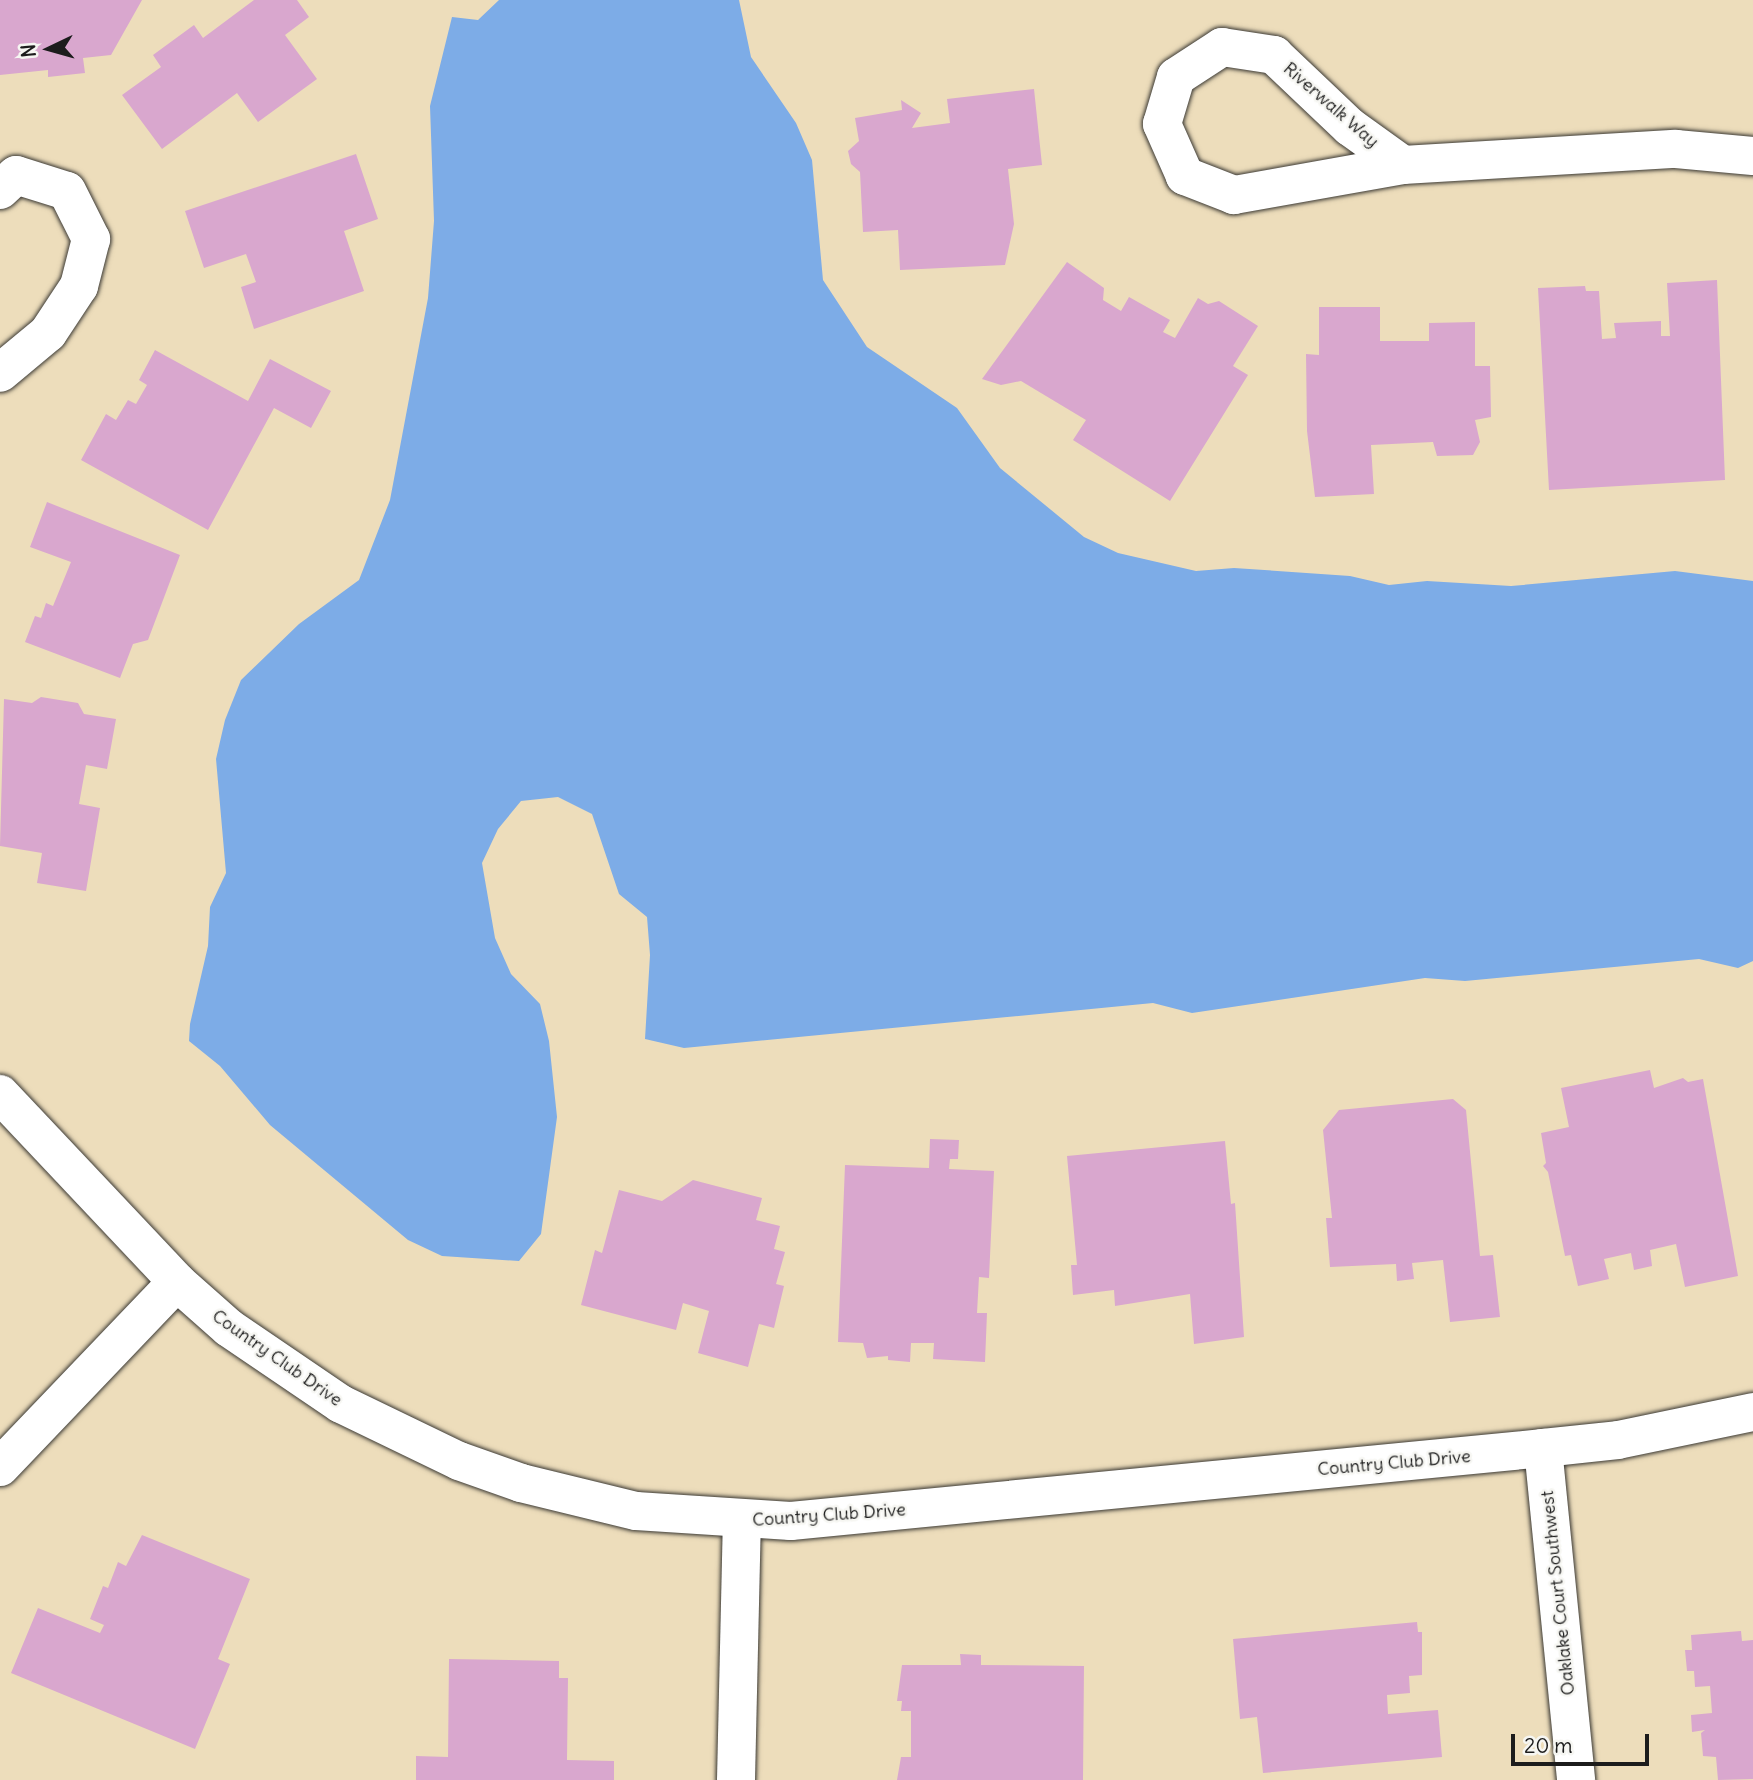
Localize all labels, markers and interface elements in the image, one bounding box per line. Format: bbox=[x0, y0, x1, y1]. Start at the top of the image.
north arrow bbox=[14, 14, 84, 84]
text: N bbox=[16, 43, 41, 58]
street label: Riverwalk Way bbox=[1279, 58, 1383, 152]
street label: Country Club Drive bbox=[208, 1305, 346, 1411]
street label: Country Club Drive bbox=[1317, 1446, 1471, 1480]
street label: Oaklake Court Southwest bbox=[1537, 1490, 1579, 1696]
street label: Country Club Drive bbox=[752, 1499, 906, 1531]
scale bar bbox=[1515, 1720, 1653, 1764]
text: 20 m bbox=[1524, 1732, 1573, 1759]

